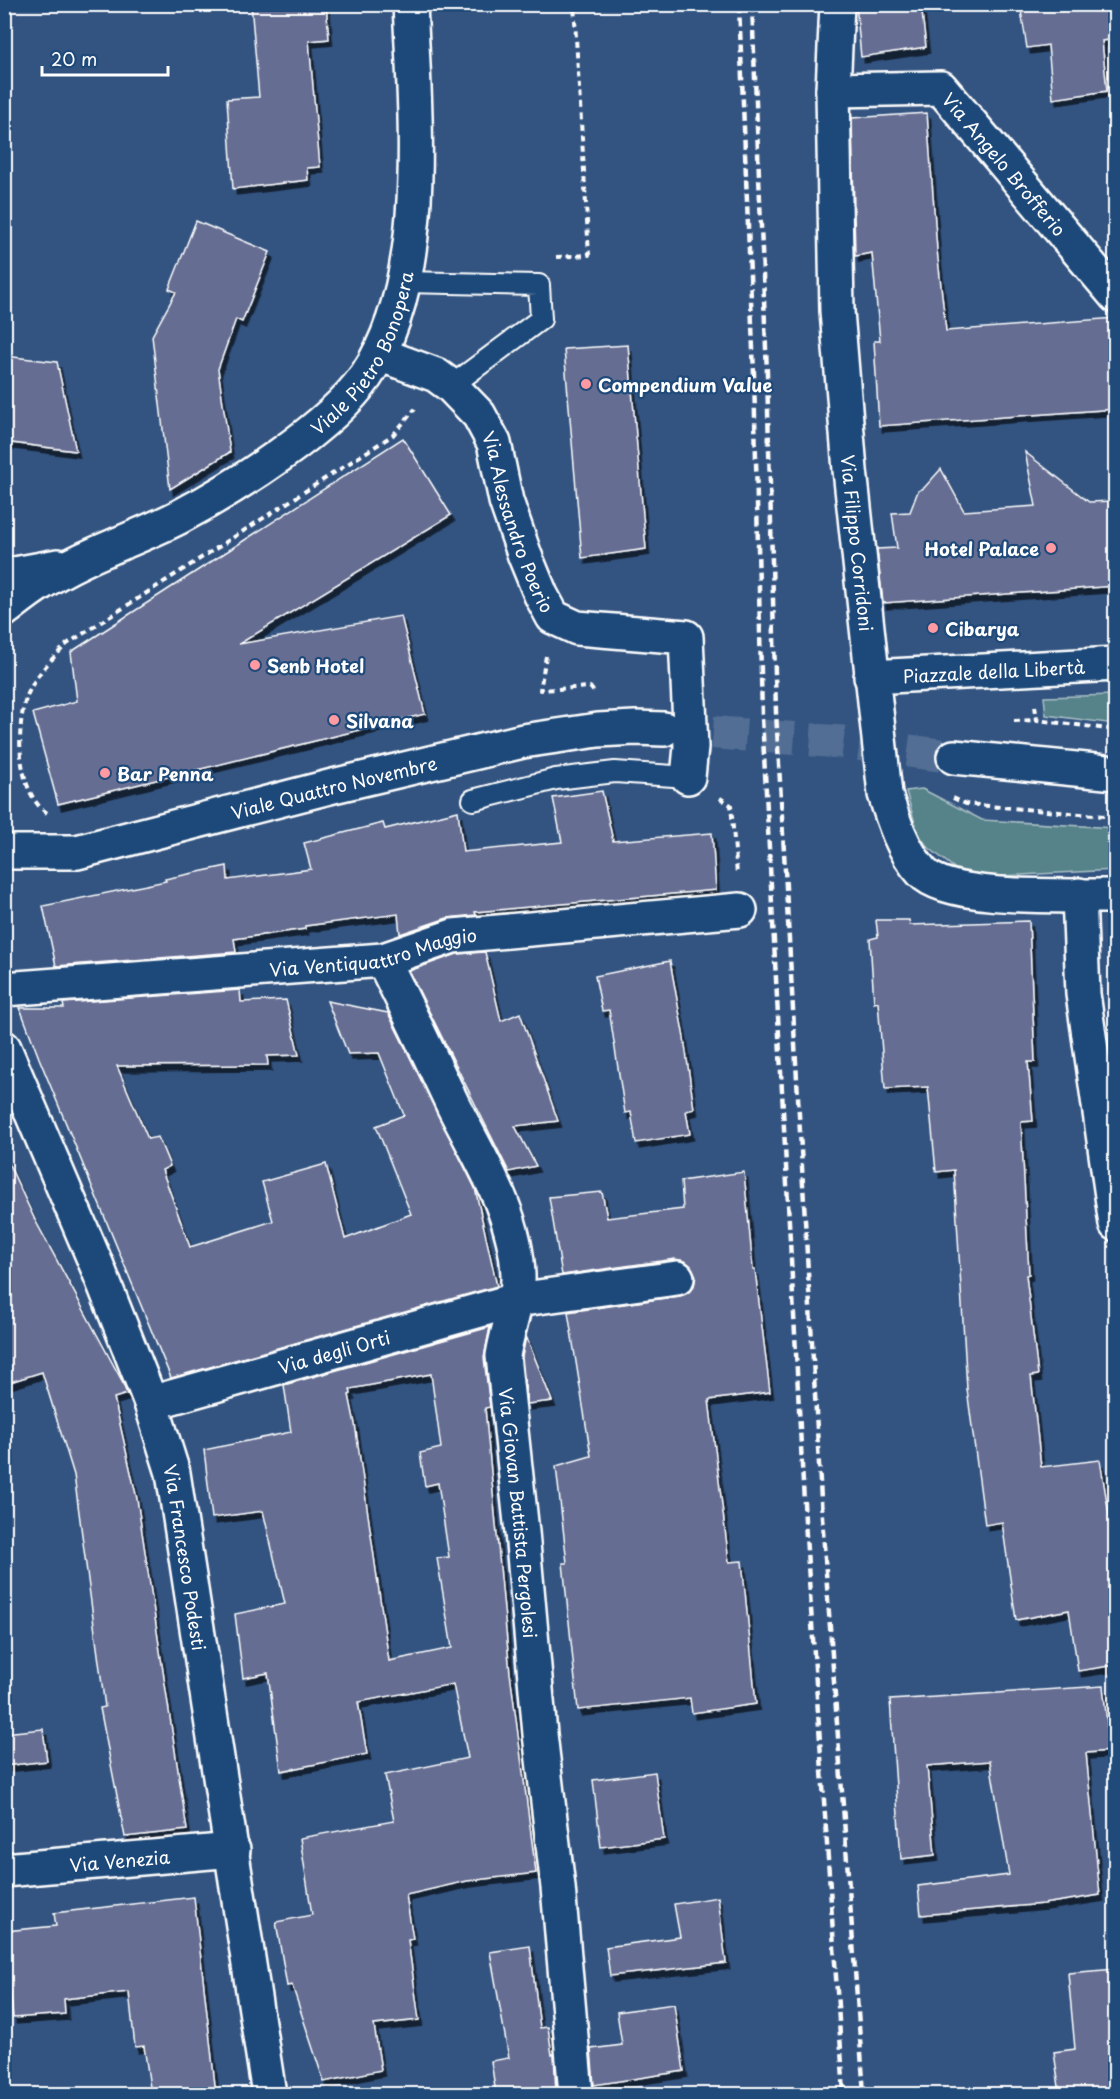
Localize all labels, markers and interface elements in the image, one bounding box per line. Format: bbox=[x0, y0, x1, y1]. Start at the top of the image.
scale bar bbox=[42, 39, 168, 77]
text: 20 m bbox=[51, 45, 97, 72]
street label: Via Angelo Brofferio bbox=[936, 86, 1073, 241]
street label: Viale Pietro Bonopera bbox=[304, 269, 419, 441]
place label: Compendium Value bbox=[598, 371, 772, 398]
marker: Compendium Value bbox=[579, 377, 593, 391]
street label: Via Alessandro Poerio bbox=[476, 426, 561, 617]
street label: Via Filippo Corridoni bbox=[835, 454, 881, 633]
place label: Hotel Palace bbox=[924, 535, 1039, 562]
marker: Hotel Palace bbox=[1044, 541, 1058, 555]
place label: Cibarya bbox=[945, 615, 1020, 642]
marker: Cibarya bbox=[926, 621, 940, 635]
place label: Senb Hotel bbox=[267, 652, 364, 679]
street label: Piazzale della Libertà bbox=[902, 652, 1086, 689]
marker: Senb Hotel bbox=[248, 658, 262, 672]
place label: Silvana bbox=[346, 707, 414, 734]
marker: Silvana bbox=[327, 713, 341, 727]
street label: Viale Quattro Novembre bbox=[228, 748, 440, 825]
place label: Bar Penna bbox=[117, 760, 214, 787]
marker: Bar Penna bbox=[98, 766, 112, 780]
street label: Via Ventiquattro Maggio bbox=[268, 920, 478, 982]
street label: Via degli Orti bbox=[275, 1323, 393, 1380]
street label: Via Giovan Battista Pergolesi bbox=[493, 1386, 545, 1639]
street label: Via Francesco Podesti bbox=[158, 1461, 214, 1652]
street label: Via Venezia bbox=[68, 1842, 172, 1878]

